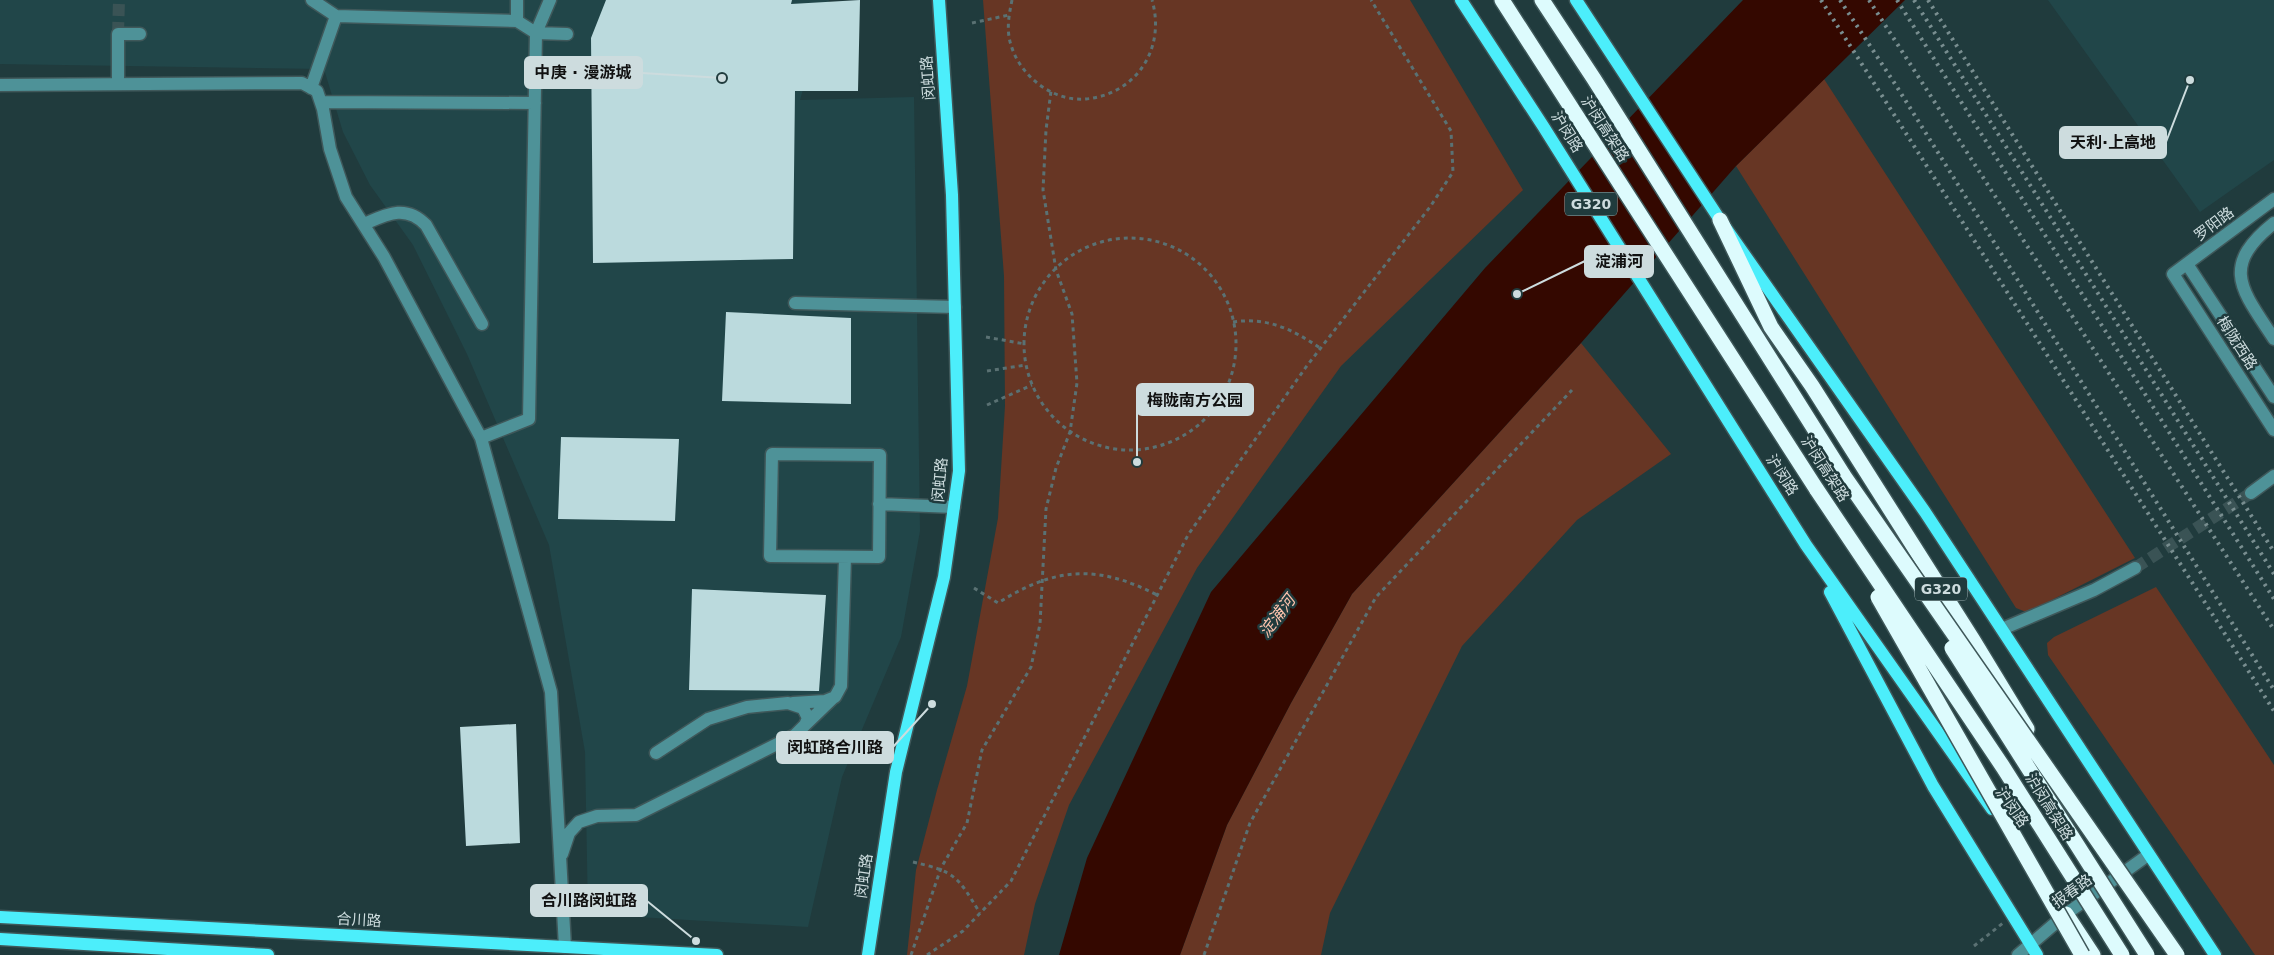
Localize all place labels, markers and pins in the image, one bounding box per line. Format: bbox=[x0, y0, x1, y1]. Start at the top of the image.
callout: 中庚 · 漫游城 bbox=[525, 57, 642, 88]
callout: 天利·上高地 bbox=[2060, 127, 2166, 158]
callout: 淀浦河 bbox=[1585, 246, 1653, 277]
callout: 梅陇南方公园 bbox=[1137, 384, 1253, 415]
callout: 闵虹路合川路 bbox=[777, 732, 893, 763]
callout: 合川路闵虹路 bbox=[531, 885, 647, 916]

